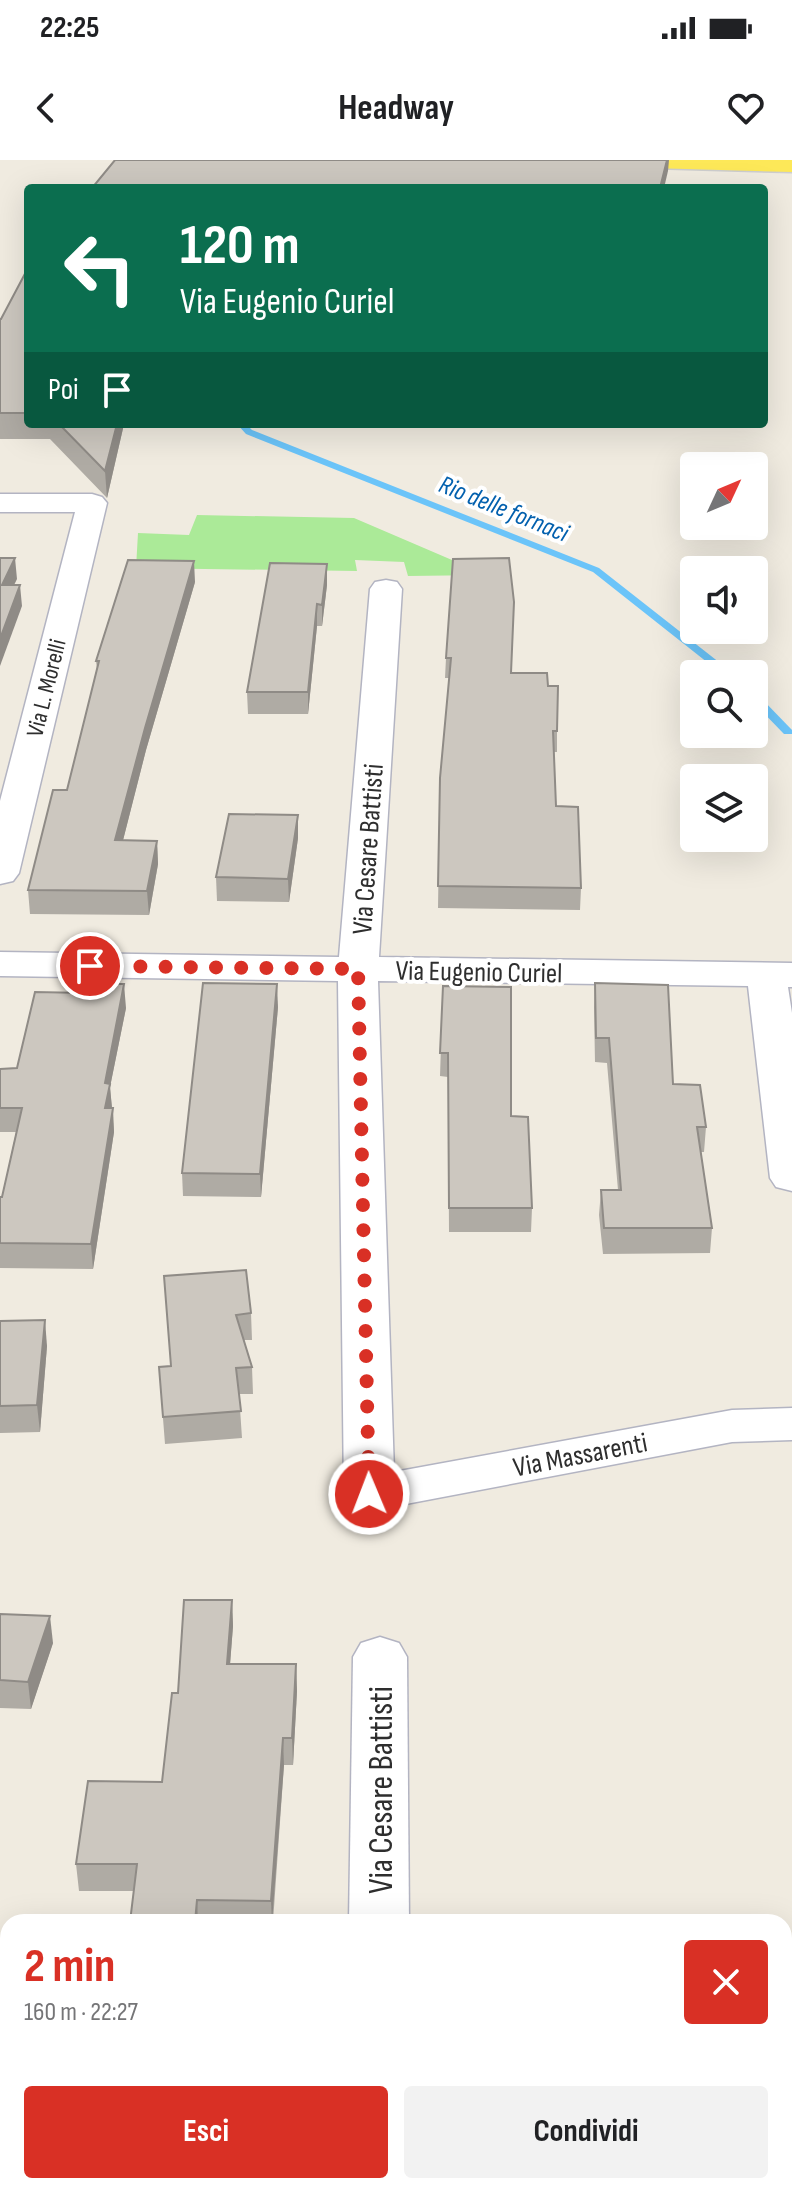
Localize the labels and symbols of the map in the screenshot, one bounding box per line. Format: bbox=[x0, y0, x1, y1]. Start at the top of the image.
north arrow bbox=[680, 452, 768, 540]
water label: Rio delle fornaci bbox=[434, 469, 574, 550]
street label: Via L. Morelli bbox=[20, 636, 73, 740]
street label: Via Cesare Battisti bbox=[346, 763, 391, 936]
pin bbox=[56, 932, 124, 1000]
street label: Via Eugenio Curiel bbox=[395, 955, 563, 990]
street label: Via Massarenti bbox=[511, 1426, 650, 1485]
position arrow bbox=[327, 1452, 411, 1536]
street label: Via Cesare Battisti bbox=[361, 1686, 402, 1894]

